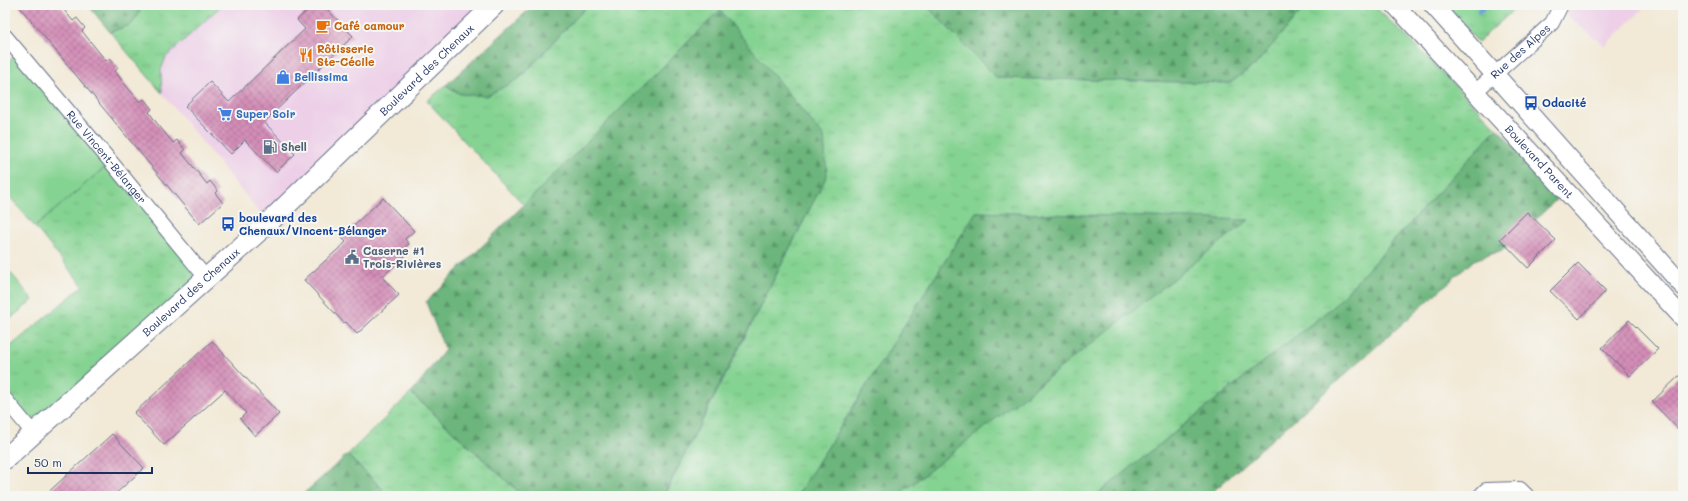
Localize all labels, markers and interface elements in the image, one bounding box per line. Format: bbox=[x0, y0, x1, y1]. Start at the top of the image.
cafe icon: Café camour bbox=[315, 18, 331, 34]
place label: Café camour bbox=[334, 18, 405, 33]
street label: Boulevard des Chenaux bbox=[376, 20, 477, 119]
street label: Rue des Alpes bbox=[1487, 20, 1553, 82]
place label: Rôtisserie Ste-Cécile bbox=[317, 41, 375, 69]
restaurant icon: Rôtisserie Ste-Cécile bbox=[298, 47, 314, 63]
shop icon: Bellissima bbox=[275, 69, 291, 85]
place label: Bellissima bbox=[294, 69, 348, 84]
bus stop icon: Odacité bbox=[1523, 95, 1539, 111]
place label: Odacité bbox=[1542, 95, 1587, 110]
supermarket icon: Super Soir bbox=[217, 106, 233, 122]
place label: Super Soir bbox=[236, 106, 296, 121]
street label: Rue Vincent-Bélanger bbox=[64, 107, 150, 207]
street label: Boulevard Parent bbox=[1502, 122, 1577, 201]
fuel station icon: Shell bbox=[262, 139, 278, 155]
place label: Shell bbox=[281, 139, 307, 154]
place label: boulevard des Chenaux/Vincent-Bélanger bbox=[239, 210, 387, 238]
bus stop icon: boulevard des Chenaux/Vincent-Bélanger bbox=[220, 216, 236, 232]
place label: Caserne #1 Trois-Rivières bbox=[363, 243, 442, 271]
street label: Boulevard des Chenaux bbox=[139, 244, 243, 339]
public building icon: Caserne #1 Trois-Rivières bbox=[344, 249, 360, 265]
scale bar bbox=[28, 449, 152, 475]
text: 50 m bbox=[34, 454, 62, 470]

